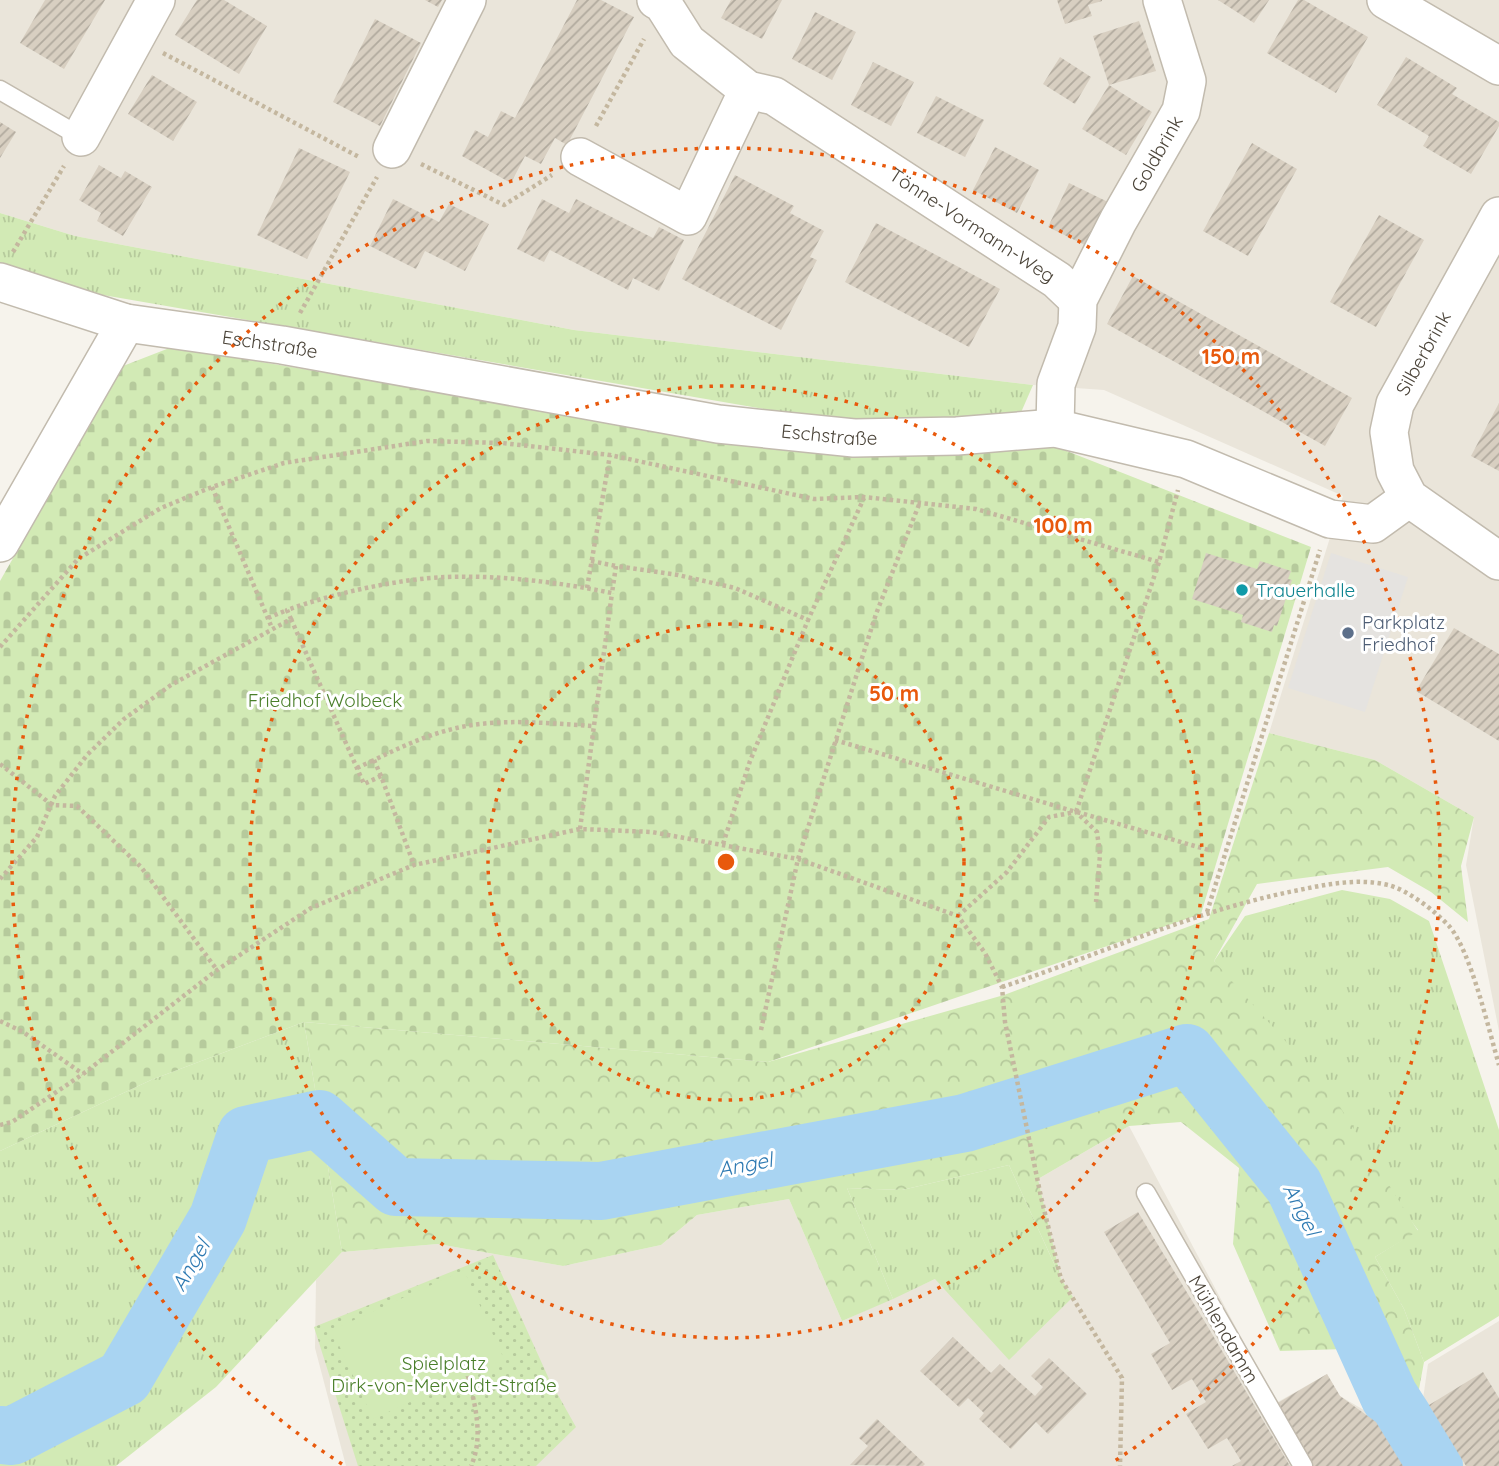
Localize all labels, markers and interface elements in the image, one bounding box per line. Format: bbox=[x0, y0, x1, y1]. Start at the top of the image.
street label: Goldbrink bbox=[1125, 111, 1188, 196]
street label: Tönne-Vormann-Weg bbox=[885, 162, 1060, 288]
street label: Silberbrink bbox=[1390, 307, 1456, 399]
street label: Eschstraße bbox=[221, 325, 320, 363]
text: 150 m bbox=[1202, 343, 1260, 369]
street label: Eschstraße bbox=[780, 419, 878, 450]
text: 100 m bbox=[1033, 512, 1093, 538]
place label: Trauerhalle bbox=[1256, 578, 1355, 602]
marker: Trauerhalle bbox=[1234, 582, 1250, 598]
place label: Parkplatz Friedhof bbox=[1362, 610, 1445, 656]
marker: Parkplatz Friedhof bbox=[1340, 625, 1356, 641]
text: 50 m bbox=[869, 680, 919, 706]
park label: Friedhof Wolbeck bbox=[248, 688, 402, 712]
centre of rings bbox=[714, 850, 738, 874]
water label: Angel bbox=[715, 1146, 777, 1182]
water label: Angel bbox=[1278, 1179, 1327, 1241]
water label: Angel bbox=[165, 1233, 216, 1295]
street label: Mühlendamm bbox=[1183, 1271, 1265, 1387]
park label: Spielplatz Dirk-von-Merveldt-Straße bbox=[331, 1351, 557, 1397]

